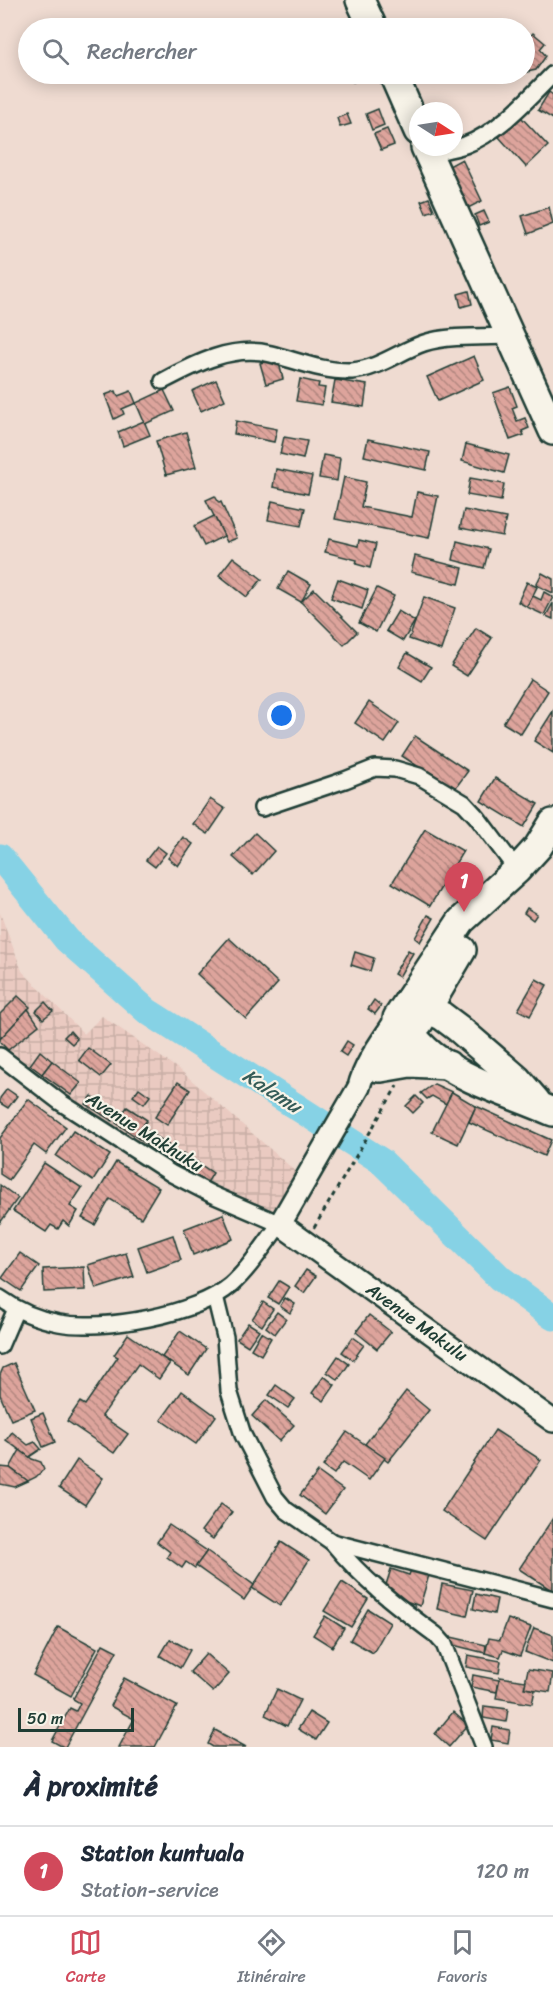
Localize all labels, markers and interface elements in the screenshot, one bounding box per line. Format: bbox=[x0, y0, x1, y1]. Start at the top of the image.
search box bbox=[18, 18, 535, 84]
text: Rechercher bbox=[87, 32, 197, 71]
icon: search bbox=[39, 35, 72, 68]
north arrow bbox=[409, 102, 463, 156]
your location bbox=[267, 701, 296, 730]
pin: 1 bbox=[444, 862, 484, 912]
water label: Kalamu bbox=[236, 1059, 310, 1124]
street label: Avenue Makhuku bbox=[79, 1082, 210, 1181]
street label: Avenue Makulu bbox=[358, 1273, 475, 1370]
text: 50 m bbox=[27, 1704, 63, 1733]
scale bar bbox=[18, 1705, 134, 1732]
text: À proximité bbox=[24, 1763, 158, 1809]
text: Station kuntuala bbox=[81, 1834, 244, 1873]
text: 1 bbox=[39, 1854, 48, 1889]
text: 120 m bbox=[476, 1854, 529, 1889]
text: Station-service bbox=[81, 1873, 219, 1908]
tab: Carte bbox=[66, 1926, 106, 1991]
tab: Itinéraire bbox=[237, 1926, 306, 1991]
tab: Favoris bbox=[437, 1926, 487, 1991]

